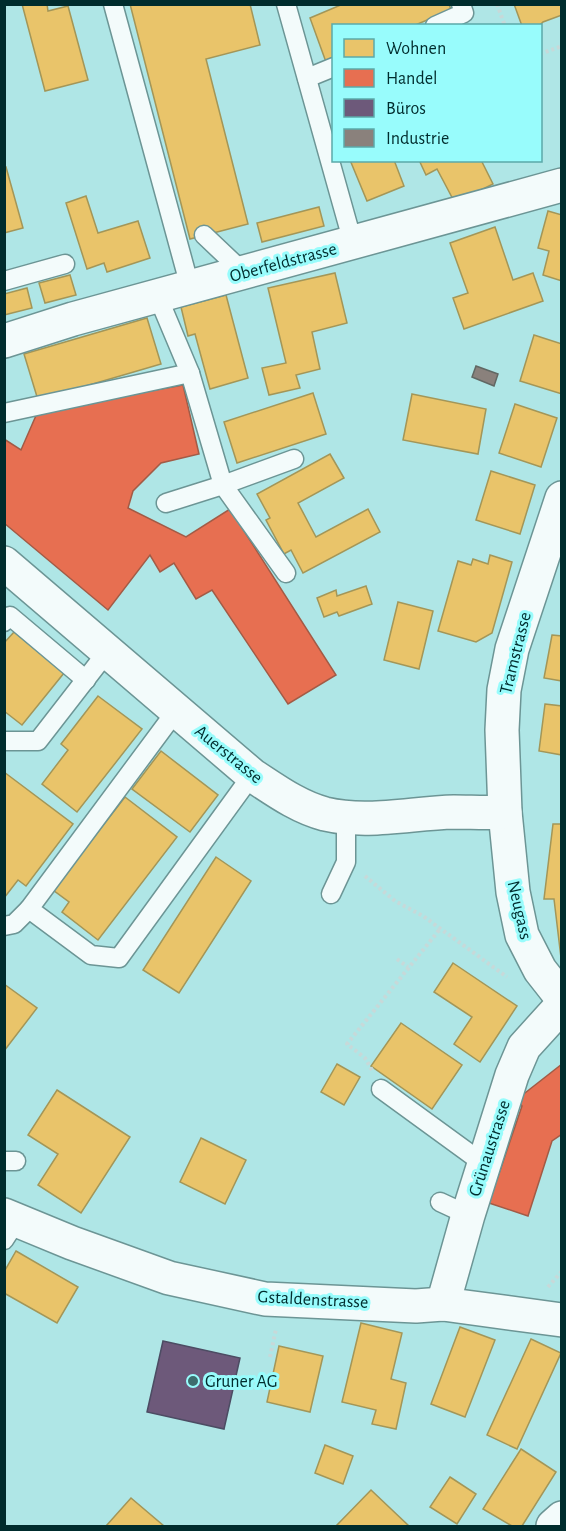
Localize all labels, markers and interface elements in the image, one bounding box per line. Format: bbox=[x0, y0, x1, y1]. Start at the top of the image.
legend bbox=[332, 24, 542, 162]
text: Wohnen bbox=[386, 40, 446, 58]
text: Handel bbox=[386, 70, 437, 88]
text: Büros bbox=[386, 100, 426, 118]
text: Industrie bbox=[386, 130, 449, 148]
street label: Oberfeldstrasse bbox=[228, 240, 339, 286]
street label: Tramstrasse bbox=[497, 610, 535, 696]
street label: Auerstrasse bbox=[191, 722, 266, 787]
street label: Neugass bbox=[504, 879, 534, 941]
street label: Grünaustrasse bbox=[466, 1098, 514, 1199]
street label: Gstaldenstrasse bbox=[257, 1288, 369, 1312]
place label: Gruner AG bbox=[205, 1373, 278, 1391]
marker: Gruner AG bbox=[186, 1374, 200, 1388]

